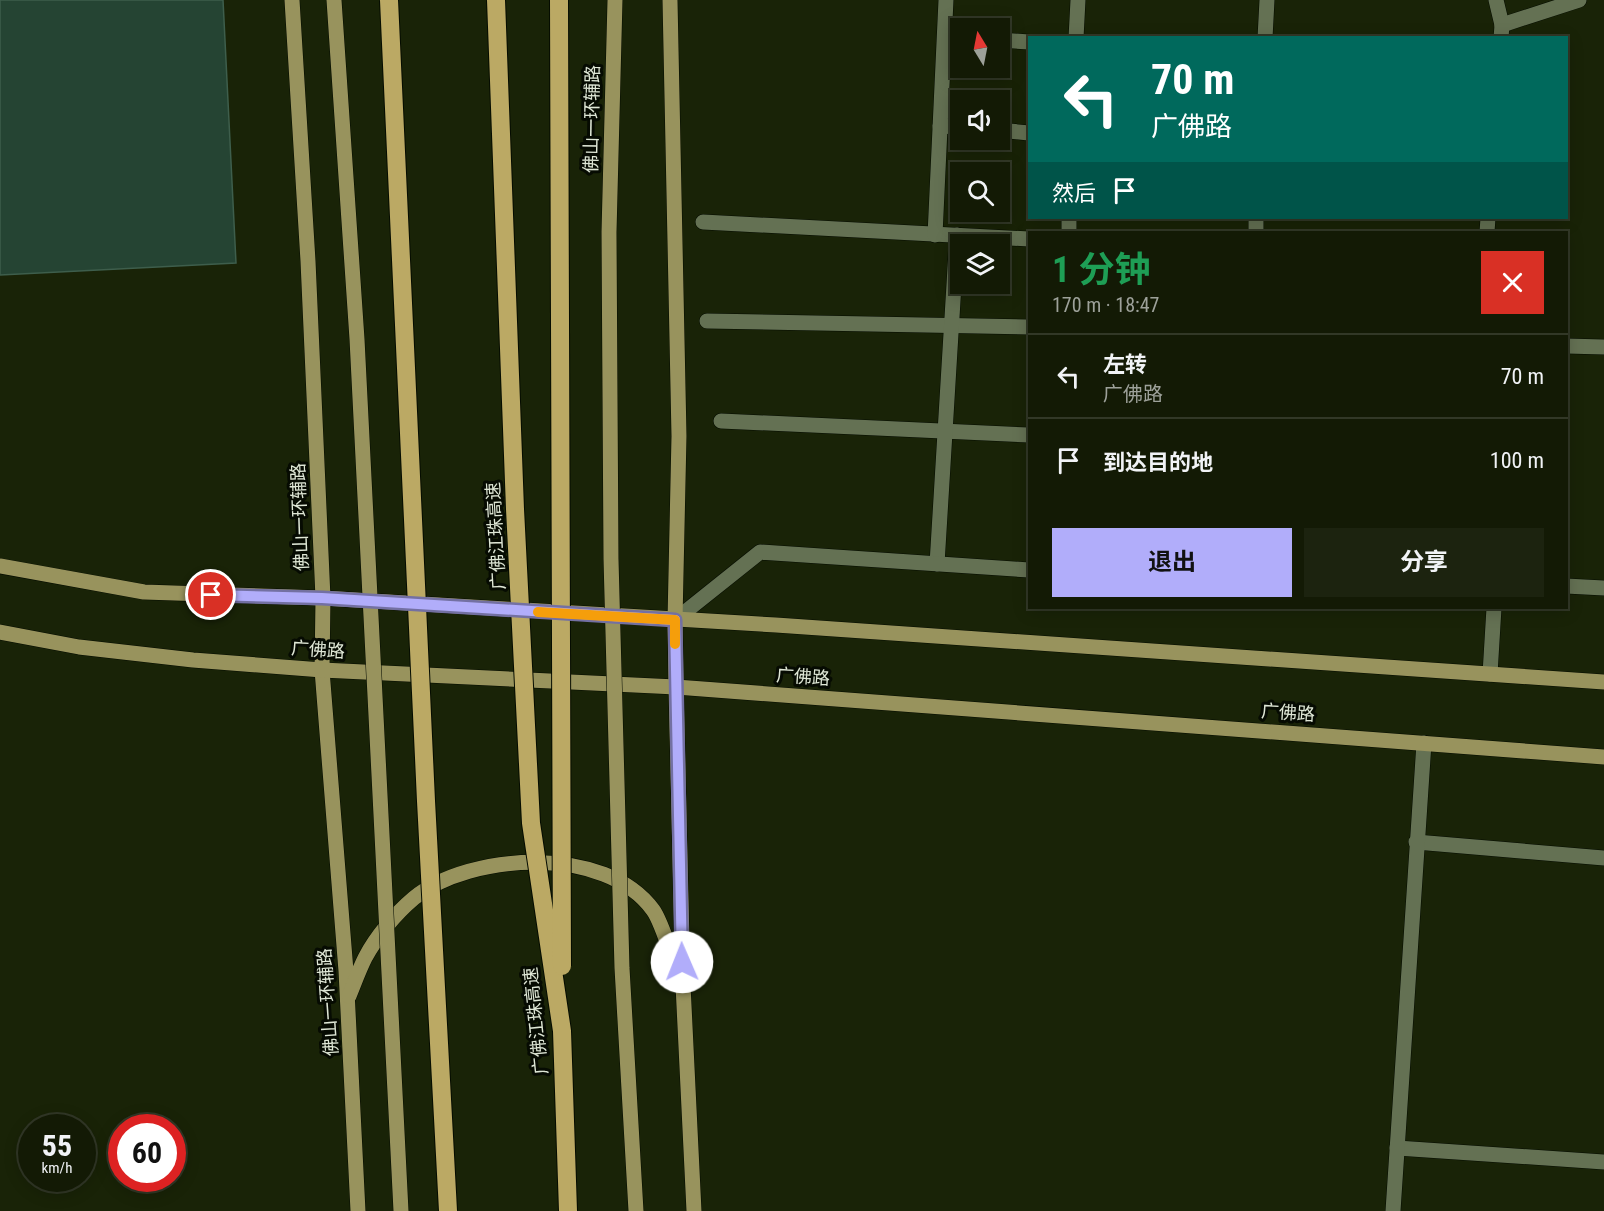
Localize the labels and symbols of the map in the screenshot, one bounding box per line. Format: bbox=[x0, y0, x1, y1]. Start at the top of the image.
north arrow bbox=[950, 18, 1010, 78]
street label: 佛山一环辅路 bbox=[580, 65, 603, 173]
street label: 佛山一环辅路 bbox=[287, 463, 312, 571]
street label: 广佛江珠高速 bbox=[482, 482, 509, 591]
pin bbox=[185, 569, 236, 620]
street label: 广佛路 bbox=[290, 637, 346, 662]
street label: 广佛路 bbox=[775, 664, 831, 689]
street label: 广佛路 bbox=[1260, 700, 1316, 725]
position arrow bbox=[650, 930, 714, 994]
street label: 佛山一环辅路 bbox=[313, 947, 342, 1057]
street label: 广佛江珠高速 bbox=[519, 966, 552, 1076]
speed limit sign: 60 bbox=[108, 1114, 186, 1192]

